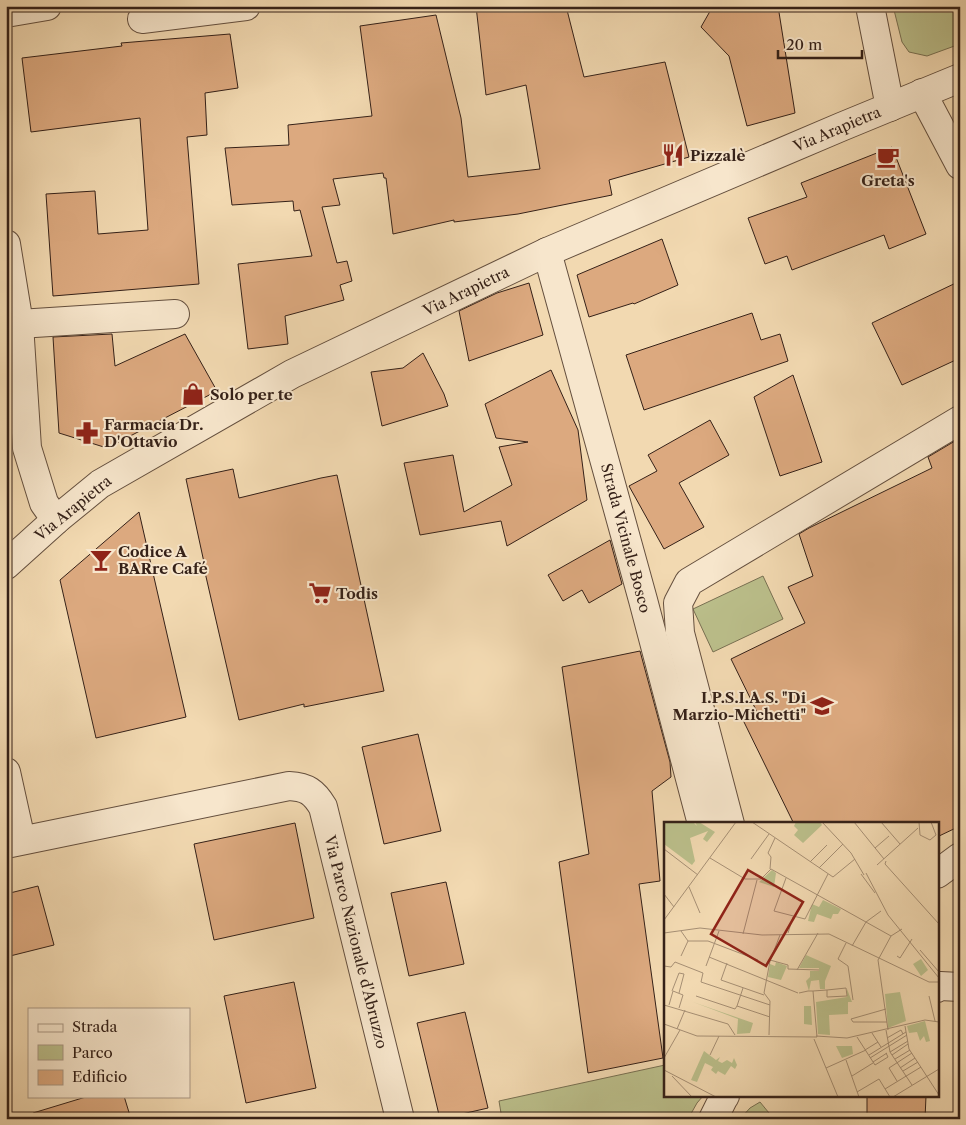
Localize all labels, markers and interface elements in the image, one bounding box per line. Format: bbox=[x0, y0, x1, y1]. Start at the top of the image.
scale bar bbox=[778, 28, 862, 60]
text: 20 m bbox=[786, 35, 822, 54]
street label: Via Arapietra bbox=[789, 102, 884, 156]
restaurant icon: Pizzalè bbox=[660, 142, 686, 168]
cafe icon: Greta's bbox=[875, 144, 901, 170]
place label: Pizzalè bbox=[690, 146, 746, 165]
place label: Greta's bbox=[861, 171, 915, 190]
street label: Via Arapietra bbox=[419, 262, 512, 320]
shop icon: Solo per te bbox=[180, 381, 206, 407]
place label: Solo per te bbox=[210, 385, 293, 404]
place label: Farmacia Dr. D'Ottavio bbox=[104, 415, 203, 451]
pharmacy icon: Farmacia Dr. D'Ottavio bbox=[74, 420, 100, 446]
street label: Strada Vicinale Bosco bbox=[597, 461, 655, 615]
street label: Via Arapietra bbox=[30, 471, 115, 545]
place label: Codice A BARre Café bbox=[118, 542, 208, 578]
bar icon: Codice A BARre Café bbox=[88, 547, 114, 573]
supermarket icon: Todis bbox=[307, 580, 333, 606]
place label: Todis bbox=[336, 584, 378, 603]
place label: I.P.S.I.A.S. "Di Marzio-Michetti" bbox=[673, 688, 807, 724]
school or university icon: I.P.S.I.A.S. "Di Marzio-Michetti" bbox=[809, 693, 835, 719]
inset map bbox=[664, 822, 938, 1098]
street label: Via Parco Nazionale d'Abruzzo bbox=[320, 832, 392, 1051]
legend bbox=[28, 1008, 190, 1098]
text: Strada bbox=[72, 1017, 118, 1036]
text: Parco bbox=[72, 1043, 113, 1062]
text: Edificio bbox=[72, 1067, 127, 1086]

